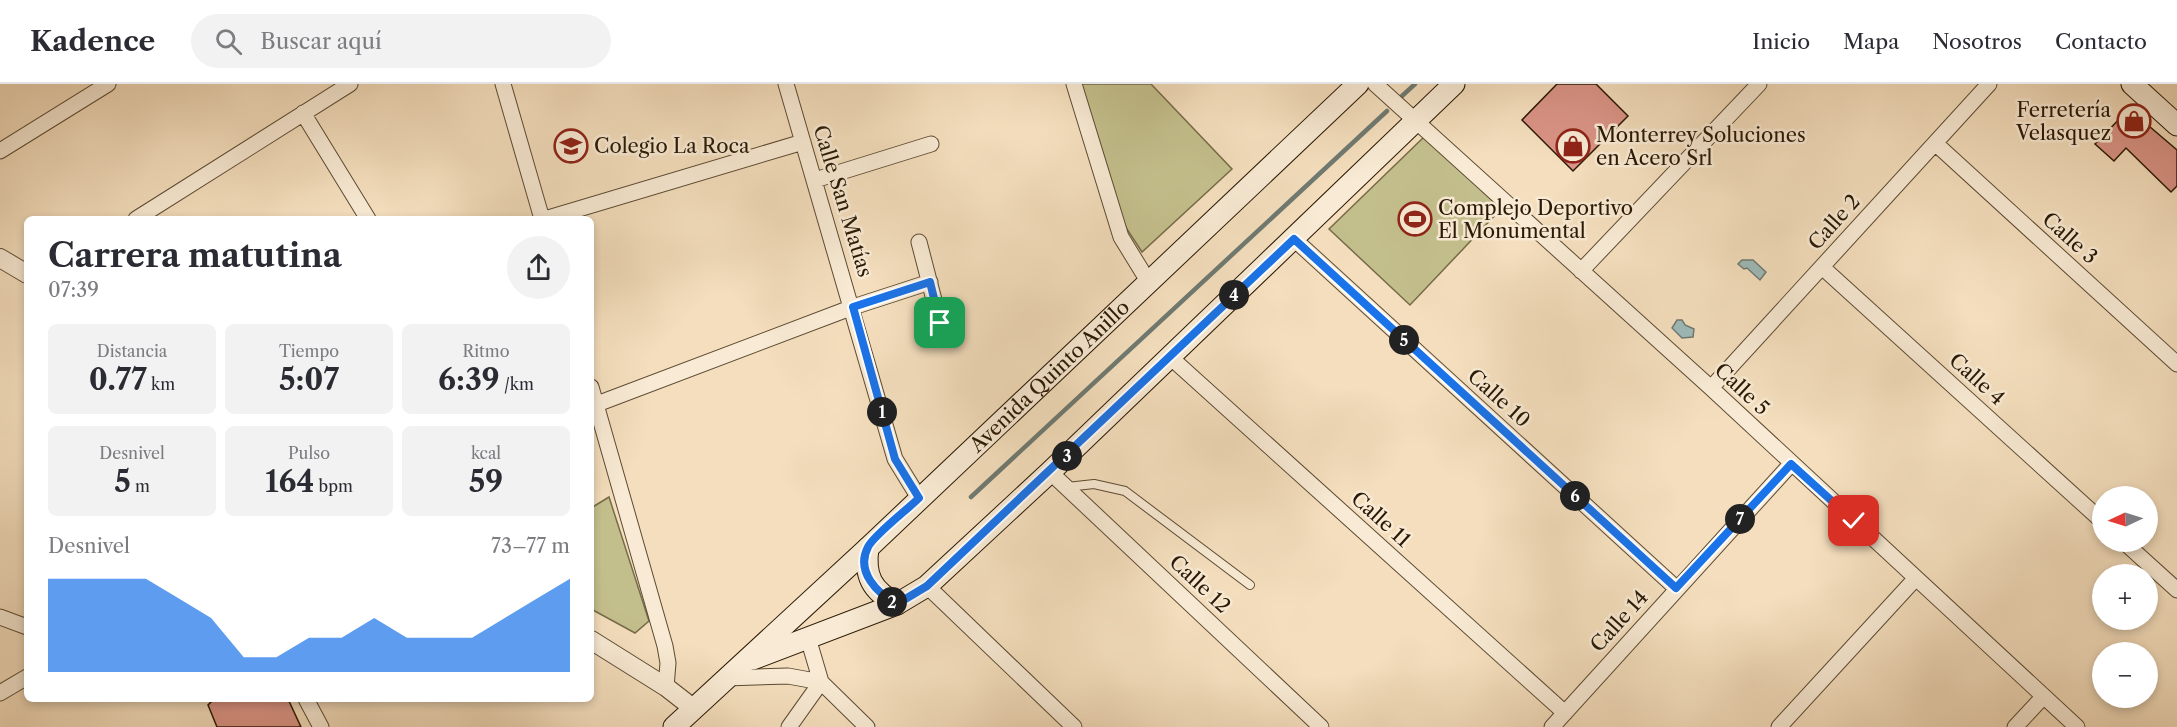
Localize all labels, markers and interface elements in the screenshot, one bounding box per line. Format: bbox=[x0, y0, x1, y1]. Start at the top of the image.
search box bbox=[191, 14, 611, 68]
text: Kadence bbox=[30, 24, 155, 58]
icon: search bbox=[212, 25, 245, 58]
text: Buscar aquí bbox=[260, 28, 382, 55]
text: Inicio bbox=[1752, 29, 1810, 54]
text: Mapa bbox=[1843, 29, 1899, 54]
text: Nosotros bbox=[1932, 29, 2022, 54]
text: Contacto bbox=[2055, 29, 2147, 54]
place label: Ferretería Velasquez bbox=[2015, 98, 2111, 145]
shop icon: Ferretería Velasquez bbox=[2116, 103, 2152, 139]
street label: Calle San Matías bbox=[808, 122, 878, 280]
place label: Monterrey Soluciones en Acero Srl bbox=[1596, 123, 1806, 170]
school or university icon: Colegio La Roca bbox=[553, 128, 589, 164]
shop icon: Monterrey Soluciones en Acero Srl bbox=[1555, 128, 1591, 164]
place label: Colegio La Roca bbox=[594, 134, 750, 158]
street label: Calle 2 bbox=[1803, 189, 1865, 255]
place label: Complejo Deportivo El Monumental bbox=[1438, 196, 1633, 243]
sports icon: Complejo Deportivo El Monumental bbox=[1397, 201, 1433, 237]
street label: Calle 3 bbox=[2038, 207, 2102, 269]
text: Carrera matutina bbox=[48, 235, 342, 276]
button: share bbox=[507, 236, 570, 299]
text: 07:39 bbox=[48, 278, 99, 302]
pin: 4 bbox=[1219, 280, 1249, 310]
text: 4 bbox=[1229, 285, 1239, 305]
street label: Avenida Quinto Anillo bbox=[964, 295, 1134, 458]
pin bbox=[914, 297, 965, 348]
icon: arrive bbox=[923, 306, 956, 339]
pin: 5 bbox=[1389, 325, 1419, 355]
text: 5 bbox=[1400, 330, 1408, 350]
text: Distancia bbox=[97, 341, 167, 361]
text: Tiempo bbox=[279, 341, 339, 361]
text: Ritmo bbox=[463, 341, 509, 361]
street label: Calle 4 bbox=[1944, 348, 2010, 410]
street label: Calle 5 bbox=[1710, 358, 1774, 420]
text: 0.77 bbox=[89, 361, 147, 398]
text: 5:07 bbox=[279, 361, 339, 398]
text: 6:39 bbox=[438, 361, 500, 398]
street label: Calle 10 bbox=[1463, 364, 1535, 432]
text: km bbox=[147, 374, 175, 394]
text: /km bbox=[500, 374, 534, 394]
pin: 1 bbox=[867, 397, 897, 427]
text: 1 bbox=[878, 402, 886, 422]
pin: 3 bbox=[1052, 441, 1082, 471]
text: Desnivel bbox=[99, 443, 165, 463]
text: Pulso bbox=[288, 443, 330, 463]
text: kcal bbox=[471, 443, 501, 463]
text: 3 bbox=[1062, 446, 1072, 466]
text: 5 bbox=[114, 463, 131, 500]
text: 164 bbox=[265, 463, 314, 500]
text: 59 bbox=[469, 463, 503, 500]
text: m bbox=[131, 476, 150, 496]
text: bpm bbox=[314, 476, 353, 496]
pin: 6 bbox=[1560, 481, 1590, 511]
street label: Calle 11 bbox=[1347, 486, 1416, 552]
text: 6 bbox=[1570, 486, 1580, 506]
north arrow bbox=[2092, 486, 2158, 552]
map controls bbox=[2092, 486, 2158, 708]
pin bbox=[1828, 495, 1879, 546]
pin: 7 bbox=[1725, 504, 1755, 534]
icon: check bbox=[1837, 504, 1870, 537]
text: 7 bbox=[1736, 509, 1744, 529]
text: Desnivel bbox=[48, 534, 130, 558]
text: 73–77 m bbox=[491, 534, 570, 558]
street label: Calle 12 bbox=[1165, 550, 1235, 618]
button: + bbox=[2092, 564, 2158, 630]
street label: Calle 14 bbox=[1585, 585, 1653, 657]
pin: 2 bbox=[877, 587, 907, 617]
text: 2 bbox=[887, 592, 897, 612]
button: − bbox=[2092, 642, 2158, 708]

